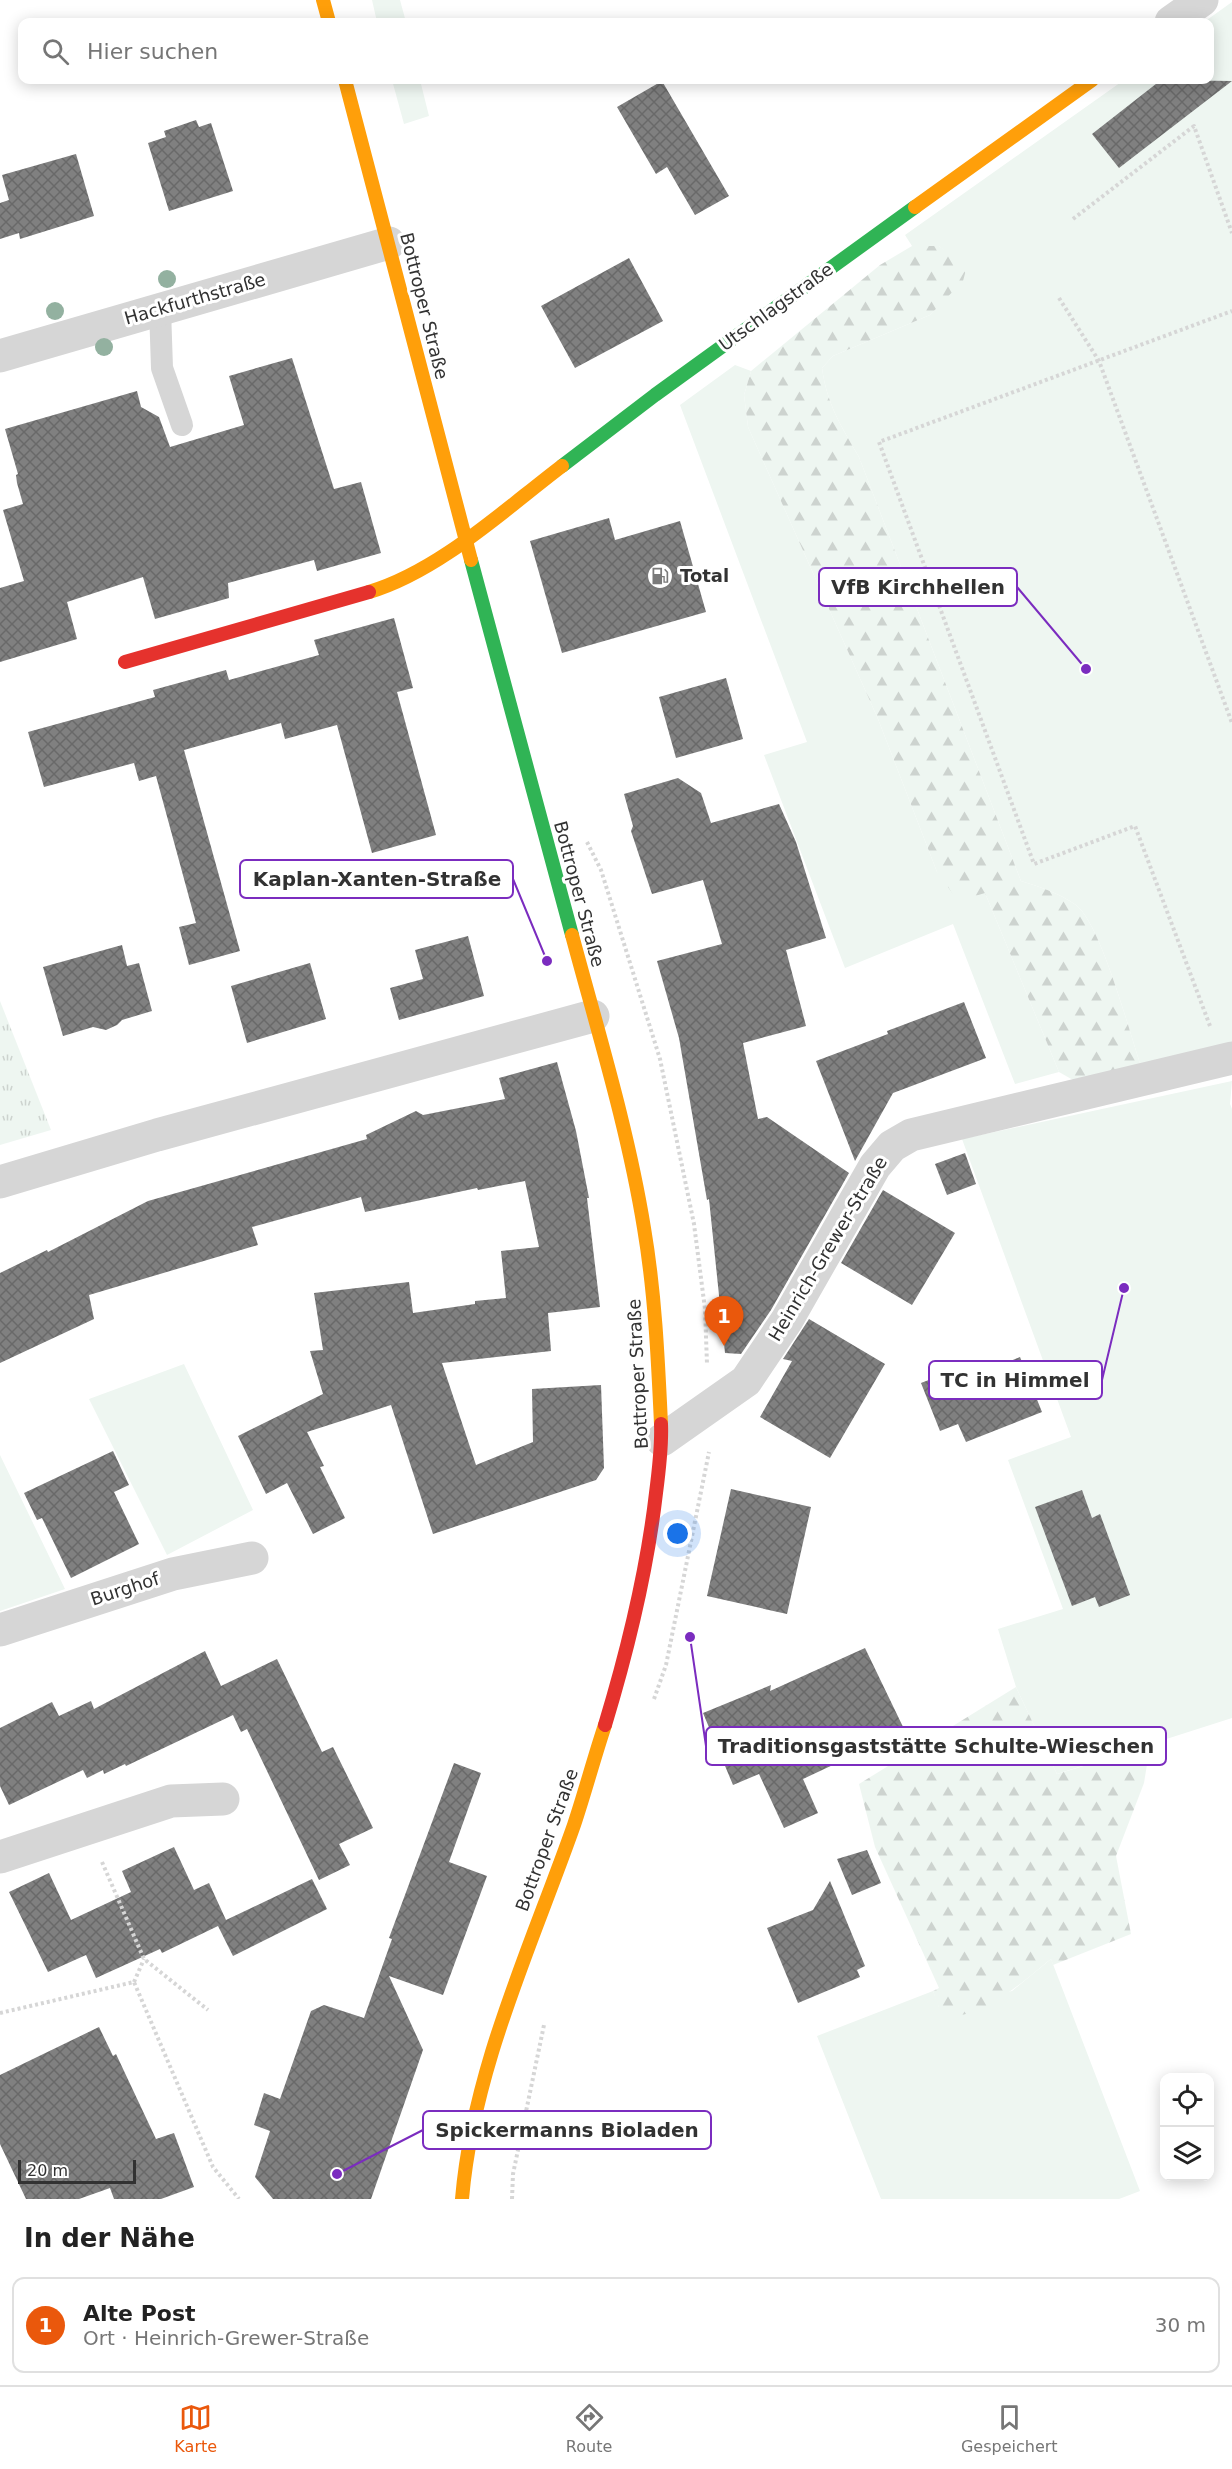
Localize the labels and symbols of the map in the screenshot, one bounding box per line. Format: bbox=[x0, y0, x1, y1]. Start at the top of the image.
street label: Bottroper Straße bbox=[396, 230, 453, 381]
street label: Utschlagstraße bbox=[715, 258, 837, 355]
street label: Hackfurthstraße bbox=[122, 268, 268, 329]
fuel station icon: Total bbox=[645, 561, 675, 591]
place label: Total bbox=[680, 565, 729, 586]
callout: VfB Kirchhellen bbox=[819, 568, 1017, 606]
text: VfB Kirchhellen bbox=[831, 575, 1005, 599]
street label: Bottroper Straße bbox=[550, 818, 609, 969]
callout: Kaplan-Xanten-Straße bbox=[240, 860, 513, 898]
text: Kaplan-Xanten-Straße bbox=[253, 867, 501, 891]
street label: Heinrich-Grewer-Straße bbox=[764, 1153, 891, 1345]
pin: 1 bbox=[704, 1296, 744, 1346]
street label: Bottroper Straße bbox=[623, 1298, 652, 1450]
callout: TC in Himmel bbox=[929, 1361, 1102, 1399]
text: TC in Himmel bbox=[940, 1368, 1090, 1392]
your location bbox=[663, 1519, 692, 1548]
street label: Burghof bbox=[88, 1567, 162, 1609]
callout: Traditionsgaststätte Schulte-Wieschen bbox=[706, 1727, 1166, 1765]
text: Traditionsgaststätte Schulte-Wieschen bbox=[718, 1734, 1154, 1758]
street label: Bottroper Straße bbox=[511, 1766, 582, 1914]
callout: Spickermanns Bioladen bbox=[423, 2111, 711, 2149]
text: Spickermanns Bioladen bbox=[435, 2118, 699, 2142]
scale bar bbox=[18, 2157, 136, 2184]

